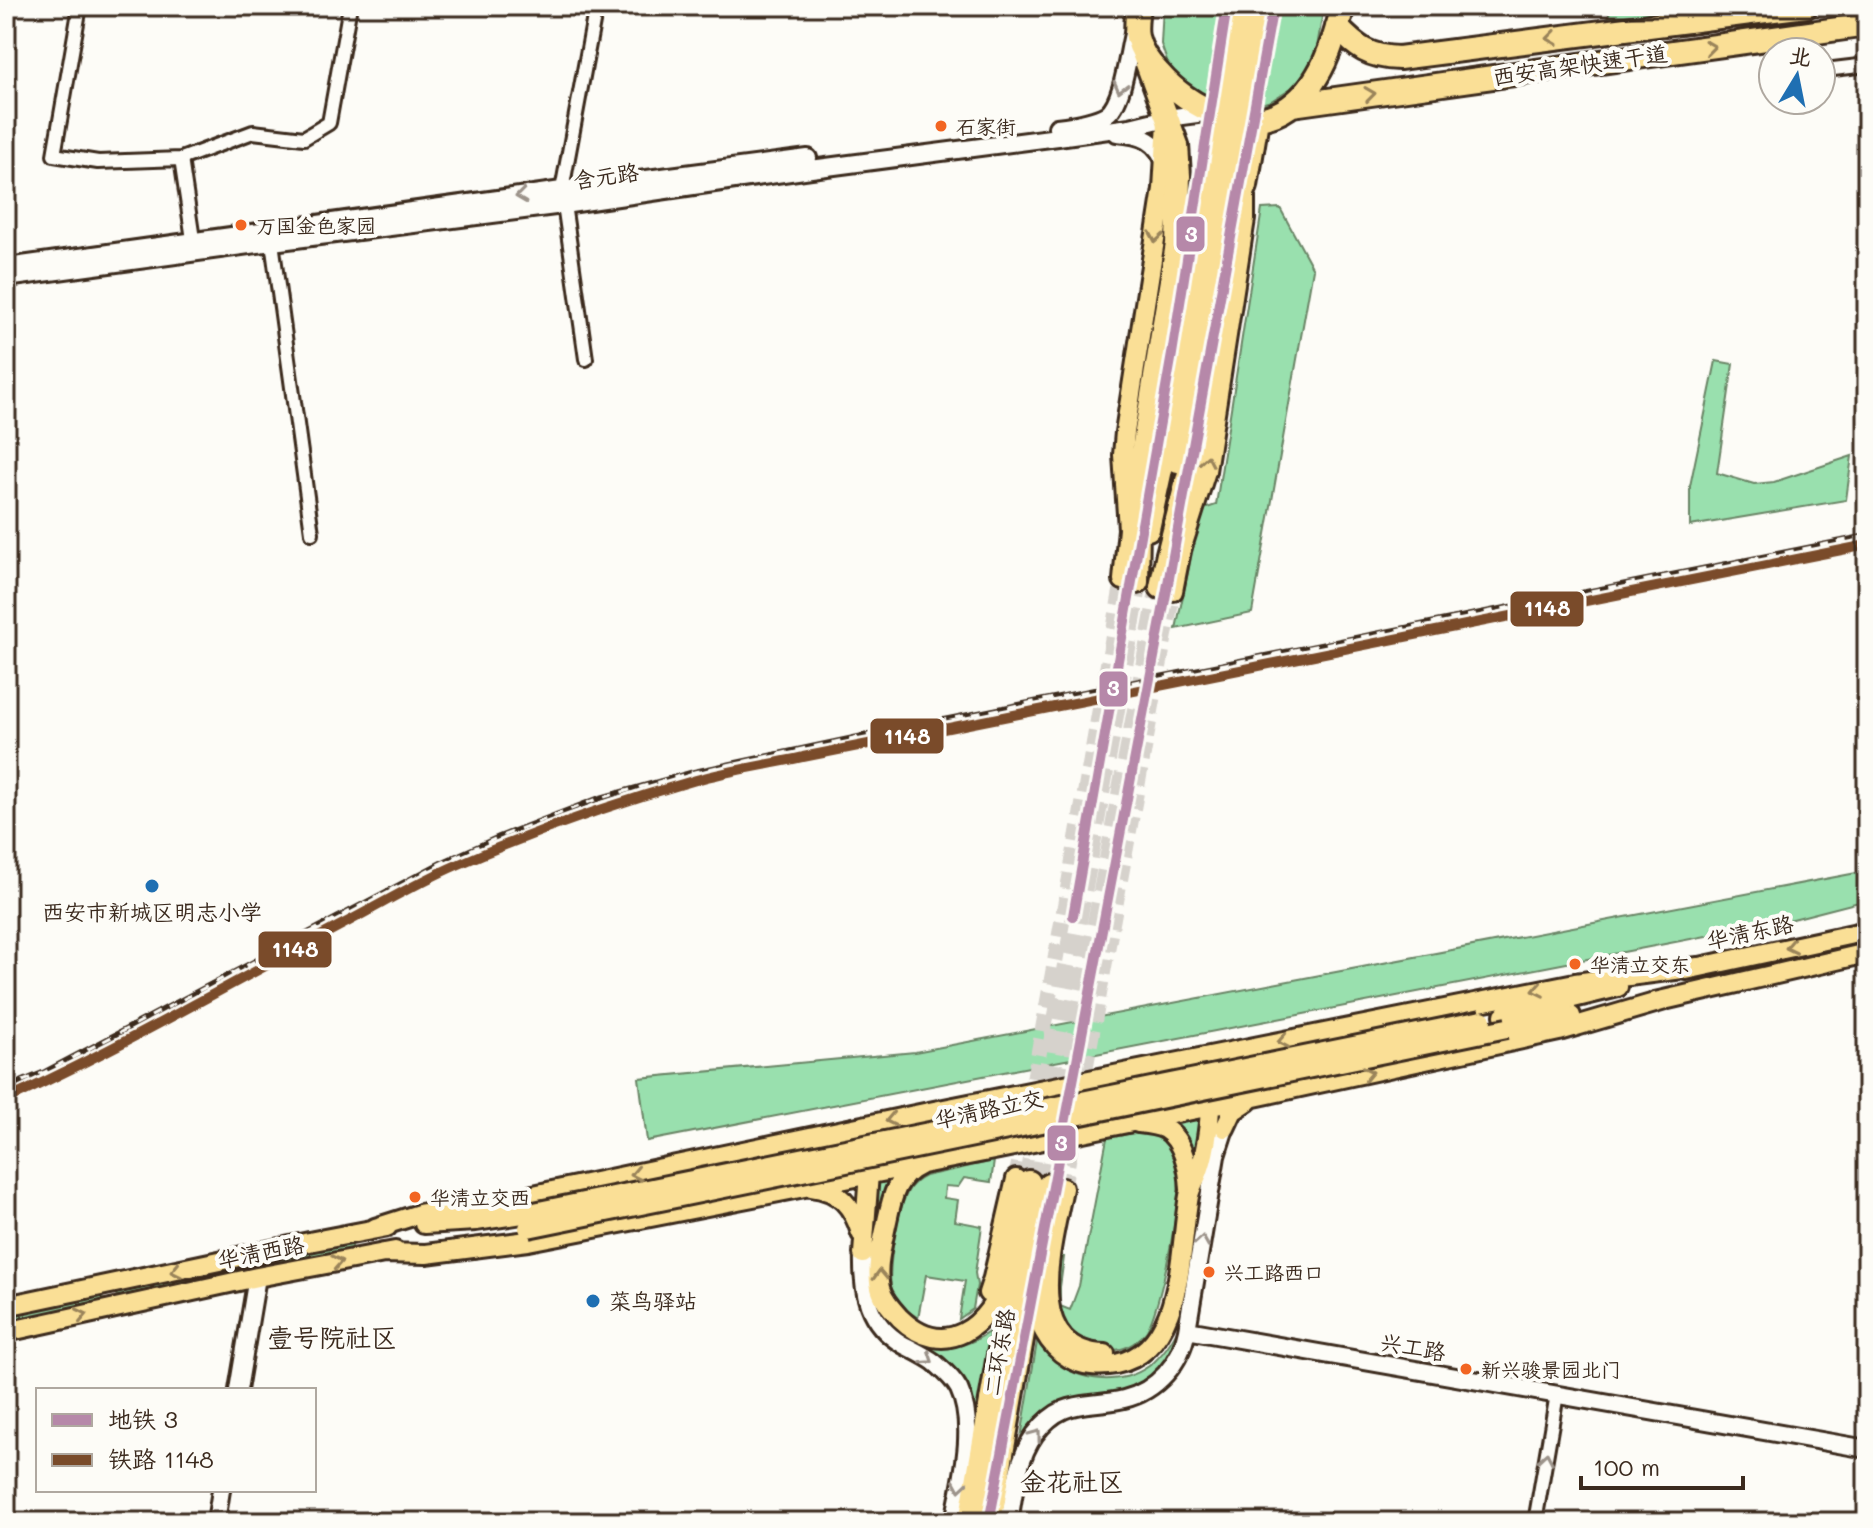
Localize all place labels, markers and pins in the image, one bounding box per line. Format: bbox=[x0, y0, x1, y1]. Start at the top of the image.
place label: 石家街 bbox=[956, 113, 1016, 139]
marker: 石家街 bbox=[933, 118, 949, 134]
place label: 万国金色家园 bbox=[256, 212, 376, 238]
marker: 万国金色家园 bbox=[233, 217, 249, 233]
marker: 西安市新城区明志小学 bbox=[143, 877, 161, 895]
place label: 西安市新城区明志小学 bbox=[42, 897, 262, 926]
place label: 华清立交东 bbox=[1590, 951, 1690, 977]
marker: 华清立交东 bbox=[1567, 956, 1583, 972]
place label: 华清立交西 bbox=[430, 1184, 530, 1210]
marker: 华清立交西 bbox=[407, 1189, 423, 1205]
place label: 兴工路西口 bbox=[1224, 1259, 1324, 1285]
marker: 兴工路西口 bbox=[1201, 1264, 1217, 1280]
place label: 菜鸟驿站 bbox=[609, 1286, 697, 1315]
marker: 菜鸟驿站 bbox=[584, 1292, 602, 1310]
place label: 新兴骏景园北门 bbox=[1481, 1356, 1621, 1382]
marker: 新兴骏景园北门 bbox=[1458, 1361, 1474, 1377]

